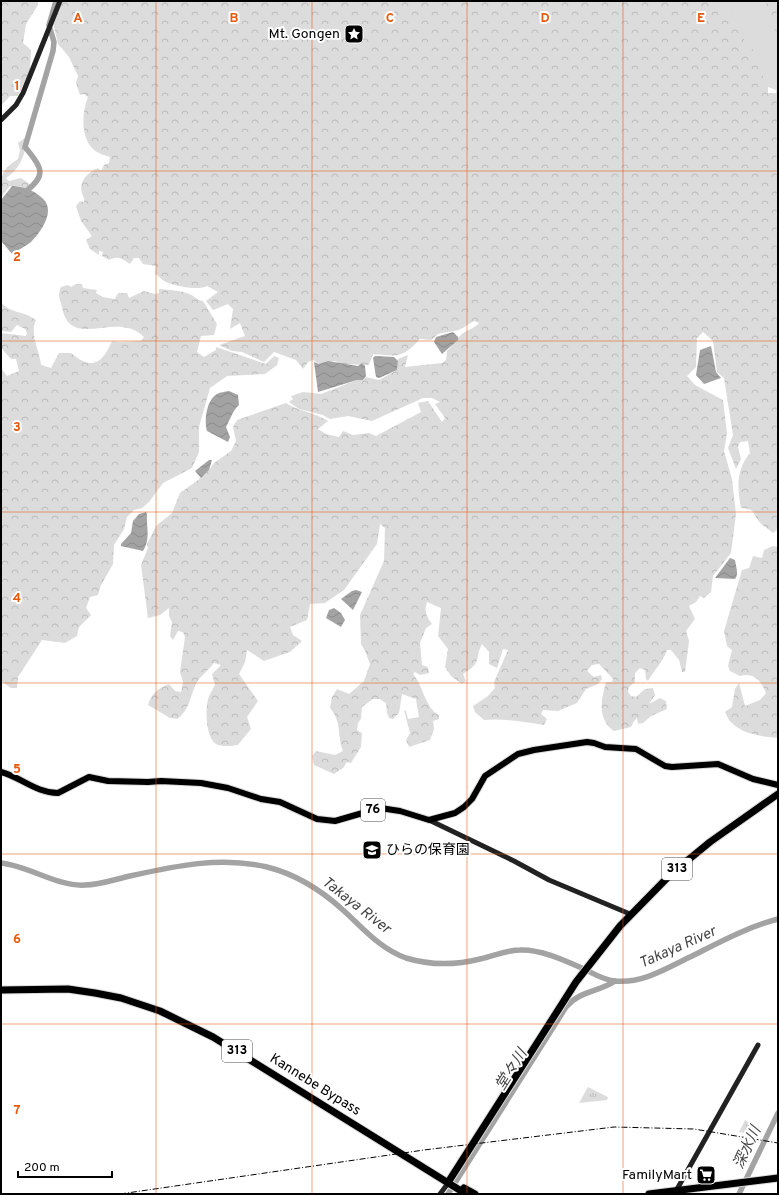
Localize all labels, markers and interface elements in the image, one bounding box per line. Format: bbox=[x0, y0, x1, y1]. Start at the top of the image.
text: A bbox=[73, 11, 83, 27]
text: B bbox=[230, 11, 239, 27]
text: C bbox=[386, 11, 394, 27]
text: D bbox=[540, 11, 550, 27]
text: E bbox=[697, 11, 705, 27]
place icon: Mt. Gongen bbox=[343, 23, 365, 45]
place label: Mt. Gongen bbox=[268, 26, 340, 43]
text: 1 bbox=[14, 79, 20, 95]
text: 2 bbox=[13, 250, 21, 266]
text: 3 bbox=[13, 420, 21, 436]
text: 4 bbox=[13, 591, 21, 607]
text: 5 bbox=[13, 762, 21, 778]
road number: 76 bbox=[361, 799, 385, 821]
school or university icon: ひらの保育園 bbox=[361, 839, 383, 861]
place label: ひらの保育園 bbox=[386, 842, 470, 859]
road number: 313 bbox=[662, 858, 692, 880]
water label: Takaya River bbox=[318, 873, 395, 940]
water label: Takaya River bbox=[636, 922, 721, 973]
text: 6 bbox=[13, 932, 21, 948]
road number: 313 bbox=[222, 1040, 252, 1062]
water label: 堂々川 bbox=[492, 1044, 533, 1094]
street label: Kannebe Bypass bbox=[266, 1050, 364, 1120]
text: 7 bbox=[14, 1103, 21, 1119]
water label: 深水川 bbox=[730, 1122, 767, 1172]
scale bar bbox=[18, 1153, 112, 1179]
text: 200 m bbox=[24, 1160, 60, 1176]
supermarket icon: FamilyMart bbox=[695, 1164, 717, 1186]
place label: FamilyMart bbox=[622, 1167, 692, 1184]

